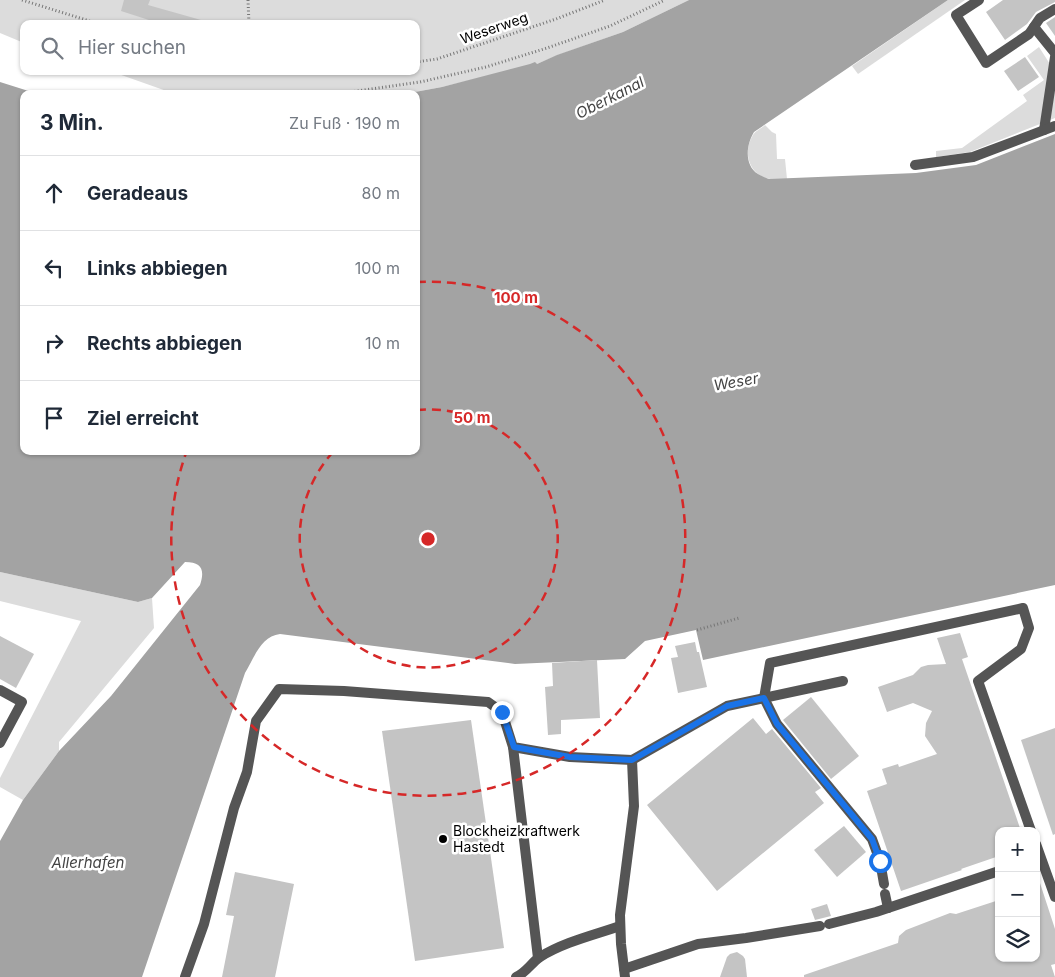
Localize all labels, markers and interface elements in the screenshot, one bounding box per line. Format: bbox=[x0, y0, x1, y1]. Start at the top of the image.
street label: Weserweg bbox=[458, 8, 530, 47]
search box bbox=[20, 20, 420, 75]
icon: search bbox=[38, 34, 66, 62]
text: Hier suchen bbox=[78, 36, 186, 59]
water label: Oberkanal bbox=[572, 72, 647, 123]
text: 3 Min. bbox=[40, 110, 104, 135]
text: Zu Fuß · 190 m bbox=[289, 113, 400, 133]
icon: ahead bbox=[40, 179, 68, 207]
text: Geradeaus bbox=[87, 182, 188, 205]
text: 80 m bbox=[361, 183, 400, 203]
icon: left bbox=[40, 254, 68, 282]
text: Links abbiegen bbox=[87, 257, 228, 280]
text: 100 m bbox=[355, 258, 400, 278]
text: 100 m bbox=[494, 288, 538, 307]
icon: right bbox=[40, 329, 68, 357]
text: Rechts abbiegen bbox=[87, 332, 242, 355]
text: 10 m bbox=[365, 333, 400, 353]
water label: Weser bbox=[712, 368, 760, 395]
icon: arrive bbox=[40, 404, 68, 432]
text: Ziel erreicht bbox=[87, 407, 199, 430]
text: 50 m bbox=[454, 408, 490, 427]
centre of rings bbox=[419, 530, 437, 548]
route end bbox=[491, 701, 514, 724]
place label: Blockheizkraftwerk Hastedt bbox=[453, 822, 580, 855]
map controls bbox=[995, 827, 1040, 962]
button: + bbox=[995, 827, 1040, 872]
marker: Blockheizkraftwerk Hastedt bbox=[437, 833, 449, 845]
route start bbox=[869, 850, 892, 873]
water label: Allerhafen bbox=[51, 853, 125, 872]
button: − bbox=[995, 872, 1040, 917]
button: layers bbox=[995, 917, 1040, 962]

